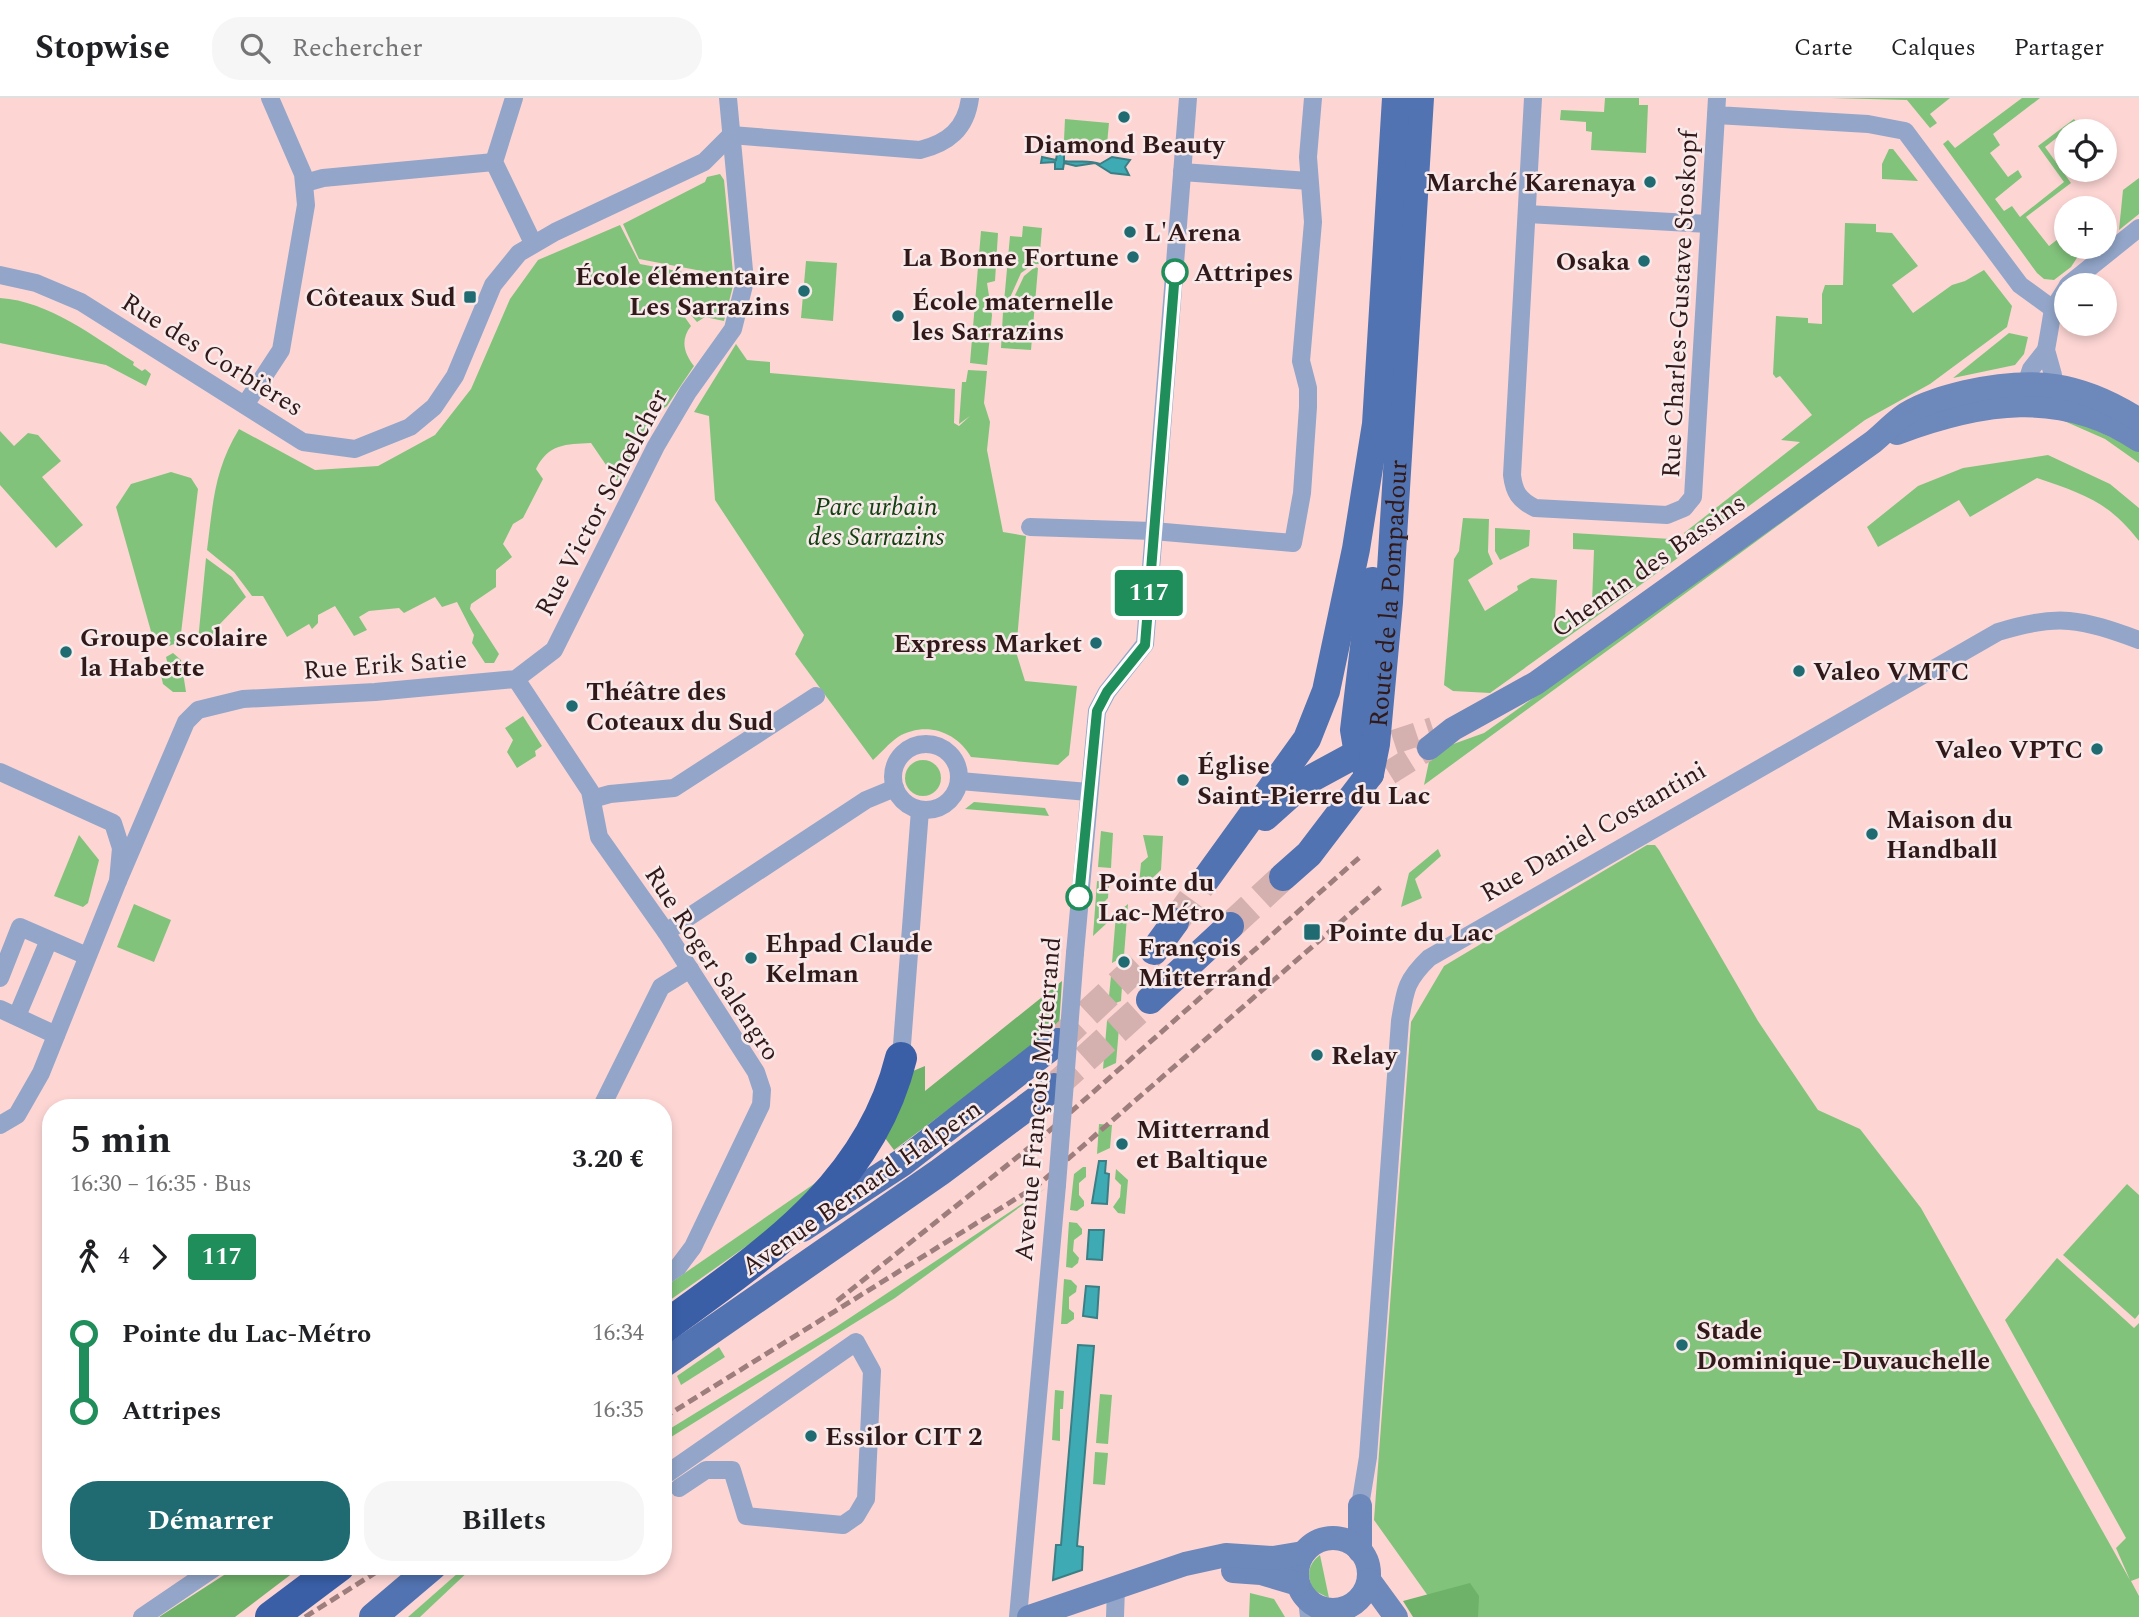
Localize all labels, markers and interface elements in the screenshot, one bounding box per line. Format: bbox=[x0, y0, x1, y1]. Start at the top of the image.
search box bbox=[212, 17, 702, 80]
text: Stopwise bbox=[35, 23, 170, 73]
text: Rechercher bbox=[292, 28, 423, 68]
icon: search bbox=[236, 29, 274, 67]
text: Carte bbox=[1794, 30, 1853, 66]
text: Calques bbox=[1891, 30, 1976, 66]
text: Partager bbox=[2014, 30, 2104, 66]
marker: Diamond Beauty bbox=[1116, 109, 1132, 125]
map controls bbox=[2054, 119, 2117, 336]
button: locate bbox=[2054, 119, 2117, 182]
place label: Diamond Beauty bbox=[1023, 125, 1226, 165]
street label: Rue Charles-Gustave Stoskopf bbox=[1651, 127, 1709, 479]
place label: Marché Karenaya bbox=[1426, 163, 1637, 203]
marker: Marché Karenaya bbox=[1642, 174, 1658, 190]
button: + bbox=[2054, 196, 2117, 259]
place label: L'Arena bbox=[1144, 213, 1241, 253]
marker: L'Arena bbox=[1122, 224, 1138, 240]
place label: La Bonne Fortune bbox=[902, 238, 1119, 278]
place label: Osaka bbox=[1556, 242, 1631, 282]
marker: La Bonne Fortune bbox=[1125, 249, 1141, 265]
place label: Attripes bbox=[1194, 253, 1293, 293]
marker: Osaka bbox=[1636, 253, 1652, 269]
place label: École élémentaire Les Sarrazins bbox=[575, 257, 790, 327]
marker: Attripes bbox=[1162, 259, 1188, 285]
button: − bbox=[2054, 273, 2117, 336]
place label: Côteaux Sud bbox=[306, 278, 456, 318]
place label: École maternelle les Sarrazins bbox=[912, 282, 1114, 352]
street label: Rue des Corbières bbox=[114, 283, 311, 427]
marker: École élémentaire Les Sarrazins bbox=[796, 283, 812, 299]
marker: Côteaux Sud bbox=[462, 289, 478, 305]
marker: École maternelle les Sarrazins bbox=[890, 308, 906, 324]
street label: Rue Victor Schœlcher bbox=[525, 381, 679, 623]
street label: Route de la Pompadour bbox=[1359, 458, 1419, 729]
street label: Chemin des Bassins bbox=[1543, 483, 1754, 648]
park label: Parc urbain des Sarrazins bbox=[808, 487, 944, 557]
line badge: 117 bbox=[1109, 570, 1189, 616]
text: 117 bbox=[1129, 575, 1169, 611]
place label: Groupe scolaire la Habette bbox=[80, 618, 268, 688]
place label: Express Market bbox=[893, 624, 1082, 664]
marker: Express Market bbox=[1088, 635, 1104, 651]
street label: Rue Erik Satie bbox=[302, 639, 468, 691]
marker: Groupe scolaire la Habette bbox=[58, 644, 74, 660]
place label: Valeo VMTC bbox=[1813, 652, 1969, 692]
marker: Valeo VMTC bbox=[1791, 663, 1807, 679]
place label: Théâtre des Coteaux du Sud bbox=[586, 672, 773, 742]
marker: Théâtre des Coteaux du Sud bbox=[564, 698, 580, 714]
place label: Valeo VPTC bbox=[1935, 730, 2083, 770]
marker: Valeo VPTC bbox=[2089, 741, 2105, 757]
place label: Église Saint-Pierre du Lac bbox=[1197, 746, 1430, 816]
street label: Rue Daniel Costantini bbox=[1473, 751, 1714, 913]
marker: Église Saint-Pierre du Lac bbox=[1175, 772, 1191, 788]
place label: Maison du Handball bbox=[1886, 800, 2013, 870]
marker: Maison du Handball bbox=[1864, 826, 1880, 842]
street label: Rue Roger Salengro bbox=[634, 858, 790, 1069]
place label: Pointe du Lac-Métro bbox=[1098, 863, 1225, 933]
marker: Pointe du Lac-Métro bbox=[1066, 884, 1092, 910]
place label: Pointe du Lac bbox=[1328, 913, 1494, 953]
marker: Pointe du Lac bbox=[1302, 922, 1322, 942]
place label: Ehpad Claude Kelman bbox=[765, 924, 933, 994]
place label: François Mitterrand bbox=[1138, 928, 1272, 998]
street label: Avenue François Mitterrand bbox=[1004, 935, 1072, 1263]
marker: Ehpad Claude Kelman bbox=[743, 950, 759, 966]
marker: François Mitterrand bbox=[1116, 954, 1132, 970]
place label: Relay bbox=[1331, 1036, 1398, 1076]
marker: Relay bbox=[1309, 1047, 1325, 1063]
street label: Avenue Bernard Halpern bbox=[733, 1089, 990, 1286]
place label: Mitterrand et Baltique bbox=[1136, 1110, 1270, 1180]
text: 5 min bbox=[70, 1112, 171, 1170]
marker: Mitterrand et Baltique bbox=[1114, 1136, 1130, 1152]
text: 3.20 € bbox=[572, 1139, 644, 1179]
text: 16:30 – 16:35 · Bus bbox=[70, 1167, 252, 1202]
icon: walk bbox=[70, 1238, 108, 1276]
icon: forward bbox=[140, 1238, 178, 1276]
text: 4 bbox=[118, 1239, 130, 1274]
text: 117 bbox=[202, 1239, 242, 1275]
place label: Stade Dominique-Duvauchelle bbox=[1696, 1311, 1990, 1381]
text: Pointe du Lac-Métro bbox=[122, 1314, 371, 1354]
text: 16:34 bbox=[592, 1316, 644, 1351]
marker: Stade Dominique-Duvauchelle bbox=[1674, 1337, 1690, 1353]
text: Attripes bbox=[122, 1391, 221, 1431]
text: 16:35 bbox=[592, 1393, 644, 1428]
place label: Essilor CIT 2 bbox=[825, 1417, 983, 1457]
marker: Essilor CIT 2 bbox=[803, 1428, 819, 1444]
button: Démarrer bbox=[70, 1481, 350, 1561]
button: Billets bbox=[364, 1481, 644, 1561]

